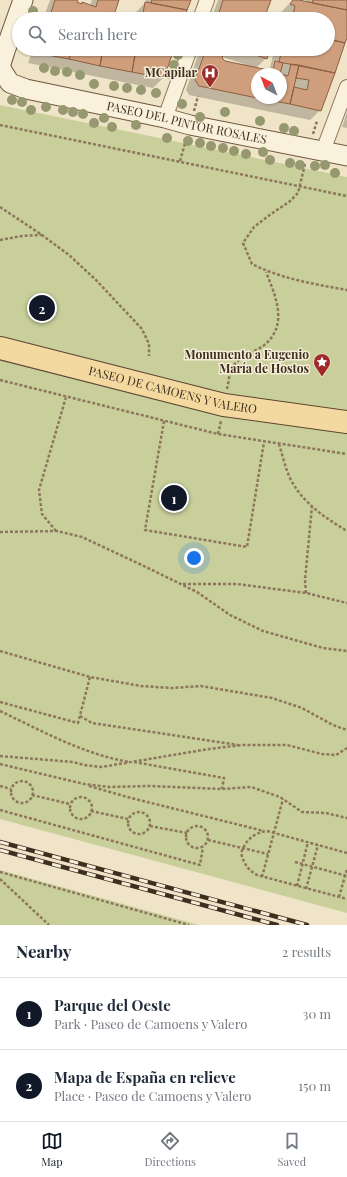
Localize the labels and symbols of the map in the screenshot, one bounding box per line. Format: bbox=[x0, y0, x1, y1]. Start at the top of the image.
hospital icon: MCapilar bbox=[200, 63, 220, 88]
place label: MCapilar bbox=[145, 64, 197, 80]
north arrow bbox=[251, 68, 287, 104]
street label: PASEO DEL PINTOR ROSALES bbox=[105, 97, 268, 147]
pin: 2 bbox=[29, 293, 55, 323]
place label: Monumento a Eugenio María de Hostos bbox=[185, 346, 309, 376]
place icon: Monumento a Eugenio María de Hostos bbox=[312, 352, 332, 377]
street label: PASEO DE CAMOENS Y VALERO bbox=[87, 362, 258, 417]
pin: 1 bbox=[161, 483, 187, 513]
your location bbox=[184, 548, 204, 568]

